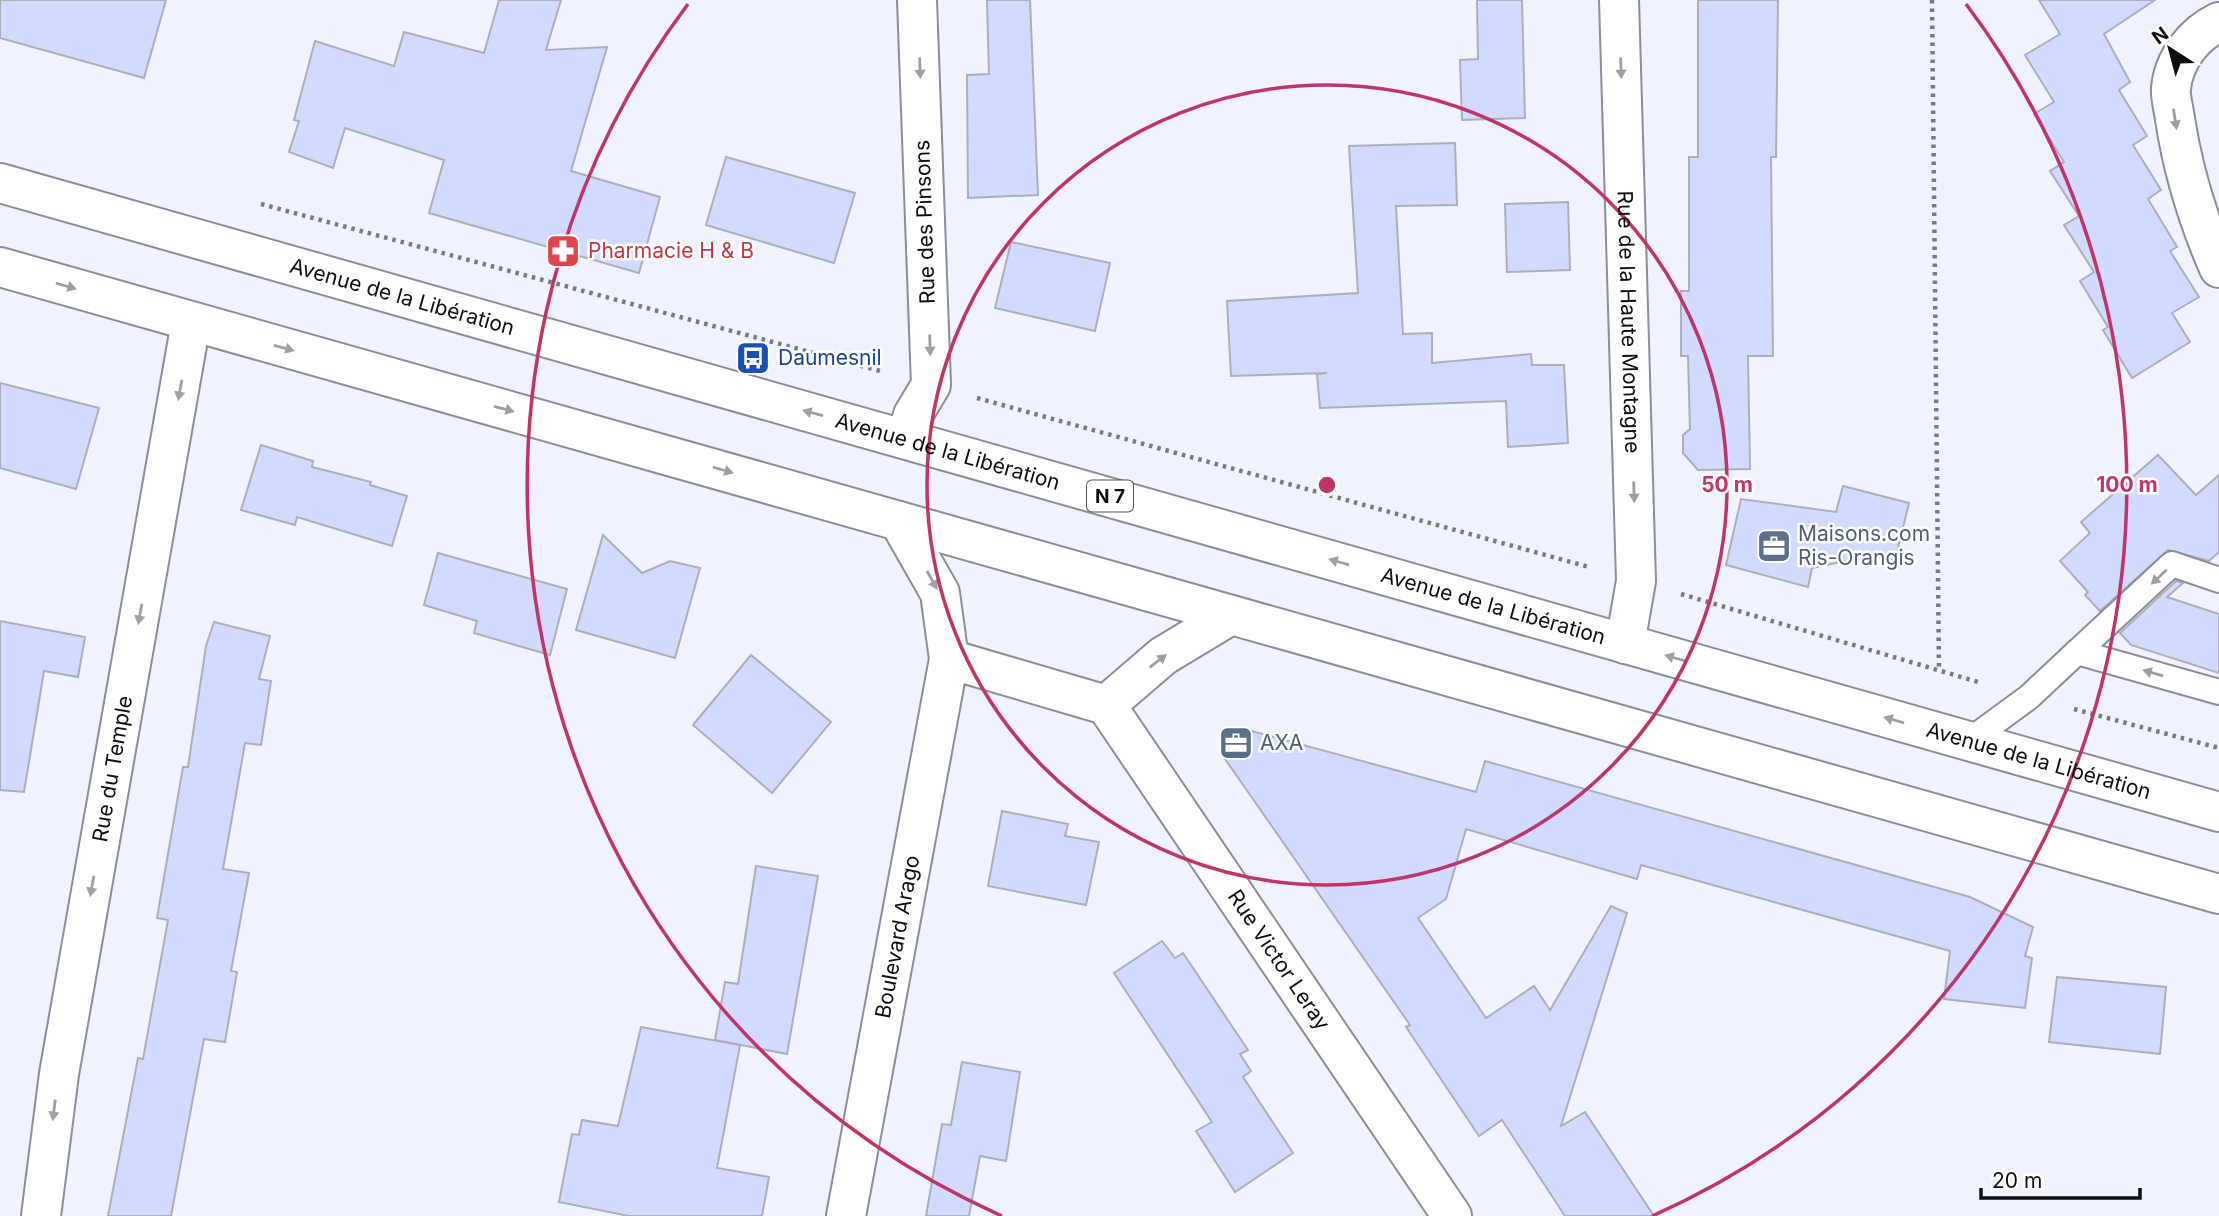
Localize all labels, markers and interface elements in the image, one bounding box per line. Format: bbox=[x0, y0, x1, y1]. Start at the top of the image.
north arrow bbox=[2135, 14, 2205, 84]
text: N bbox=[2148, 22, 2173, 49]
one-way arrow bbox=[914, 57, 925, 79]
one-way arrow bbox=[1615, 57, 1626, 79]
one-way arrow bbox=[2170, 108, 2181, 130]
street label: Rue des Pinsons bbox=[909, 140, 940, 305]
street label: Rue de la Haute Montagne bbox=[1613, 190, 1645, 454]
pharmacy icon: Pharmacie H & B bbox=[544, 232, 582, 270]
place label: Pharmacie H & B bbox=[588, 238, 754, 263]
street label: Avenue de la Libération bbox=[287, 253, 517, 340]
one-way arrow bbox=[55, 282, 76, 292]
one-way arrow bbox=[924, 334, 935, 356]
bus stop icon: Daumesnil bbox=[734, 339, 772, 377]
one-way arrow bbox=[274, 343, 296, 354]
place label: Daumesnil bbox=[778, 345, 882, 370]
one-way arrow bbox=[174, 379, 185, 401]
one-way arrow bbox=[494, 404, 515, 414]
one-way arrow bbox=[802, 407, 824, 418]
street label: Avenue de la Libération bbox=[833, 407, 1063, 495]
one-way arrow bbox=[713, 465, 734, 475]
text: 50 m bbox=[1701, 472, 1753, 497]
text: 100 m bbox=[2096, 472, 2158, 497]
centre of rings bbox=[1315, 473, 1339, 497]
road number: N 7 bbox=[1087, 481, 1133, 512]
one-way arrow bbox=[1628, 481, 1639, 503]
place label: Maisons.com Ris-Orangis bbox=[1798, 521, 1930, 570]
office icon: Maisons.com Ris-Orangis bbox=[1755, 527, 1793, 565]
one-way arrow bbox=[1328, 556, 1349, 566]
street label: Avenue de la Libération bbox=[1378, 562, 1608, 649]
one-way arrow bbox=[2151, 568, 2168, 584]
one-way arrow bbox=[926, 571, 938, 590]
one-way arrow bbox=[134, 603, 145, 625]
one-way arrow bbox=[1665, 652, 1686, 662]
one-way arrow bbox=[1149, 654, 1167, 668]
one-way arrow bbox=[2143, 668, 2164, 678]
street label: Rue du Temple bbox=[87, 694, 137, 844]
one-way arrow bbox=[1883, 714, 1905, 725]
street label: Avenue de la Libération bbox=[1924, 717, 2154, 804]
office icon: AXA bbox=[1217, 724, 1255, 762]
place label: AXA bbox=[1260, 730, 1303, 755]
street label: Boulevard Arago bbox=[870, 853, 924, 1020]
one-way arrow bbox=[86, 875, 97, 897]
street label: Rue Victor Leray bbox=[1223, 885, 1336, 1035]
one-way arrow bbox=[49, 1099, 60, 1121]
scale bar bbox=[1981, 1156, 2140, 1200]
text: 20 m bbox=[1992, 1168, 2042, 1193]

